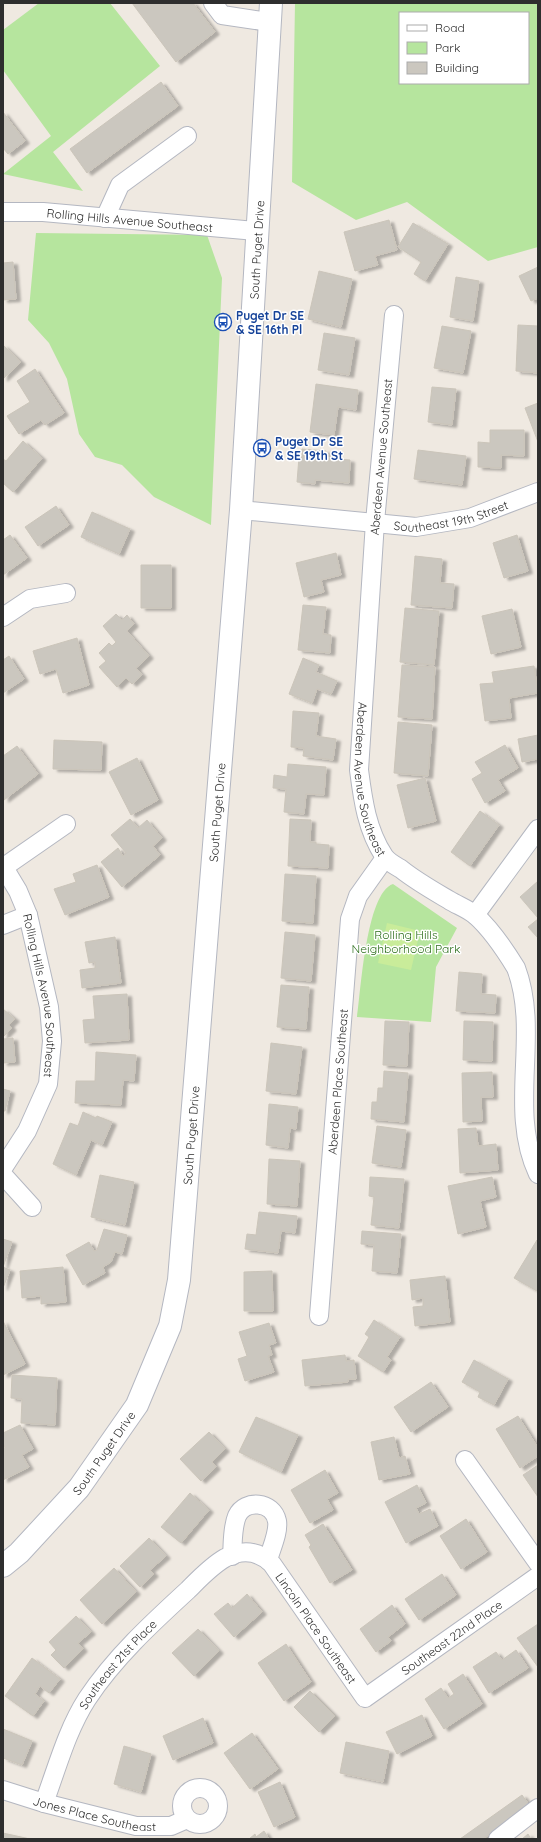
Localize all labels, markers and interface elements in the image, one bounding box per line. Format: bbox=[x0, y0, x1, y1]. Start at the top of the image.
legend bbox=[399, 12, 529, 84]
text: Road bbox=[435, 20, 465, 35]
text: Park bbox=[435, 40, 460, 55]
text: Building bbox=[435, 60, 479, 75]
street label: South Puget Drive bbox=[246, 200, 267, 300]
street label: Rolling Hills Avenue Southeast bbox=[46, 205, 213, 235]
place label: Puget Dr SE & SE 16th Pl bbox=[236, 308, 304, 337]
bus stop icon: Puget Dr SE & SE 16th Pl bbox=[213, 312, 233, 332]
street label: Aberdeen Avenue Southeast bbox=[367, 378, 395, 536]
place label: Puget Dr SE & SE 19th St bbox=[275, 434, 343, 463]
bus stop icon: Puget Dr SE & SE 19th St bbox=[252, 438, 272, 458]
street label: Southeast 19th Street bbox=[393, 497, 510, 535]
street label: Aberdeen Avenue Southeast bbox=[351, 702, 390, 859]
street label: South Puget Drive bbox=[205, 762, 228, 862]
street label: Rolling Hills Avenue Southeast bbox=[20, 912, 60, 1078]
park label: Rolling Hills Neighborhood Park bbox=[352, 927, 460, 956]
street label: Aberdeen Place Southeast bbox=[324, 1008, 350, 1155]
street label: South Puget Drive bbox=[179, 1085, 202, 1185]
street label: South Puget Drive bbox=[69, 1408, 138, 1498]
street label: Lincoln Place Southeast bbox=[273, 1570, 360, 1686]
street label: Southeast 22nd Place bbox=[398, 1596, 505, 1678]
street label: Southeast 21st Place bbox=[75, 1616, 160, 1712]
street label: Jones Place Southeast bbox=[31, 1793, 156, 1834]

